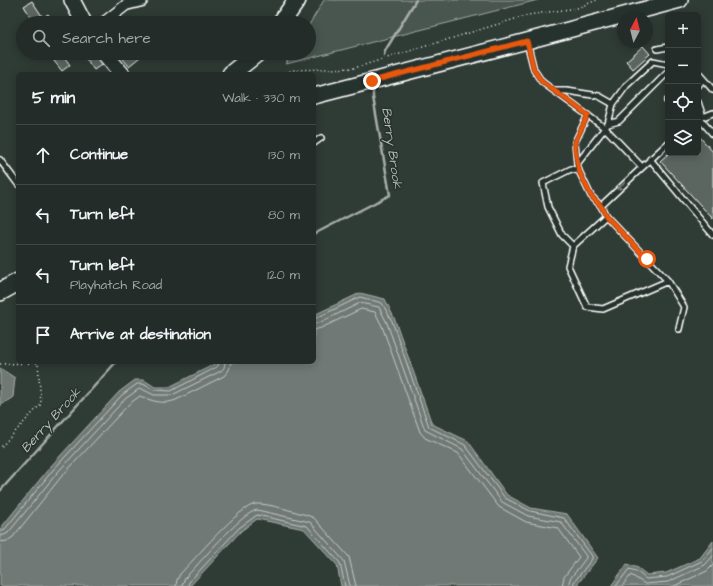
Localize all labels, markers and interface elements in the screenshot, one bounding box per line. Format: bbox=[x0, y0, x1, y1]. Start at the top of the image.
north arrow bbox=[617, 12, 653, 48]
map controls bbox=[665, 12, 701, 156]
button: + bbox=[665, 12, 701, 48]
search box bbox=[16, 16, 316, 60]
icon: search bbox=[30, 27, 52, 49]
text: Search here bbox=[62, 28, 151, 49]
button: − bbox=[665, 48, 701, 84]
route end bbox=[363, 72, 381, 90]
button: locate bbox=[665, 84, 701, 120]
text: 5 min bbox=[32, 86, 75, 110]
text: Walk · 330 m bbox=[222, 89, 300, 107]
water label: Berry Brook bbox=[376, 106, 407, 191]
button: layers bbox=[665, 120, 701, 156]
icon: ahead bbox=[32, 144, 54, 166]
text: Continue bbox=[70, 144, 128, 165]
text: 130 m bbox=[268, 146, 300, 164]
one-way arrow bbox=[616, 182, 626, 191]
icon: left bbox=[32, 204, 54, 226]
text: Turn left bbox=[70, 204, 134, 225]
text: 80 m bbox=[268, 206, 300, 224]
route start bbox=[638, 250, 656, 268]
text: Turn left bbox=[70, 255, 134, 276]
icon: left bbox=[32, 264, 54, 286]
text: 120 m bbox=[267, 266, 300, 284]
text: Playhatch Road bbox=[70, 276, 162, 294]
icon: arrive bbox=[32, 324, 54, 346]
text: Arrive at destination bbox=[70, 324, 211, 345]
water label: Berry Brook bbox=[17, 383, 87, 457]

